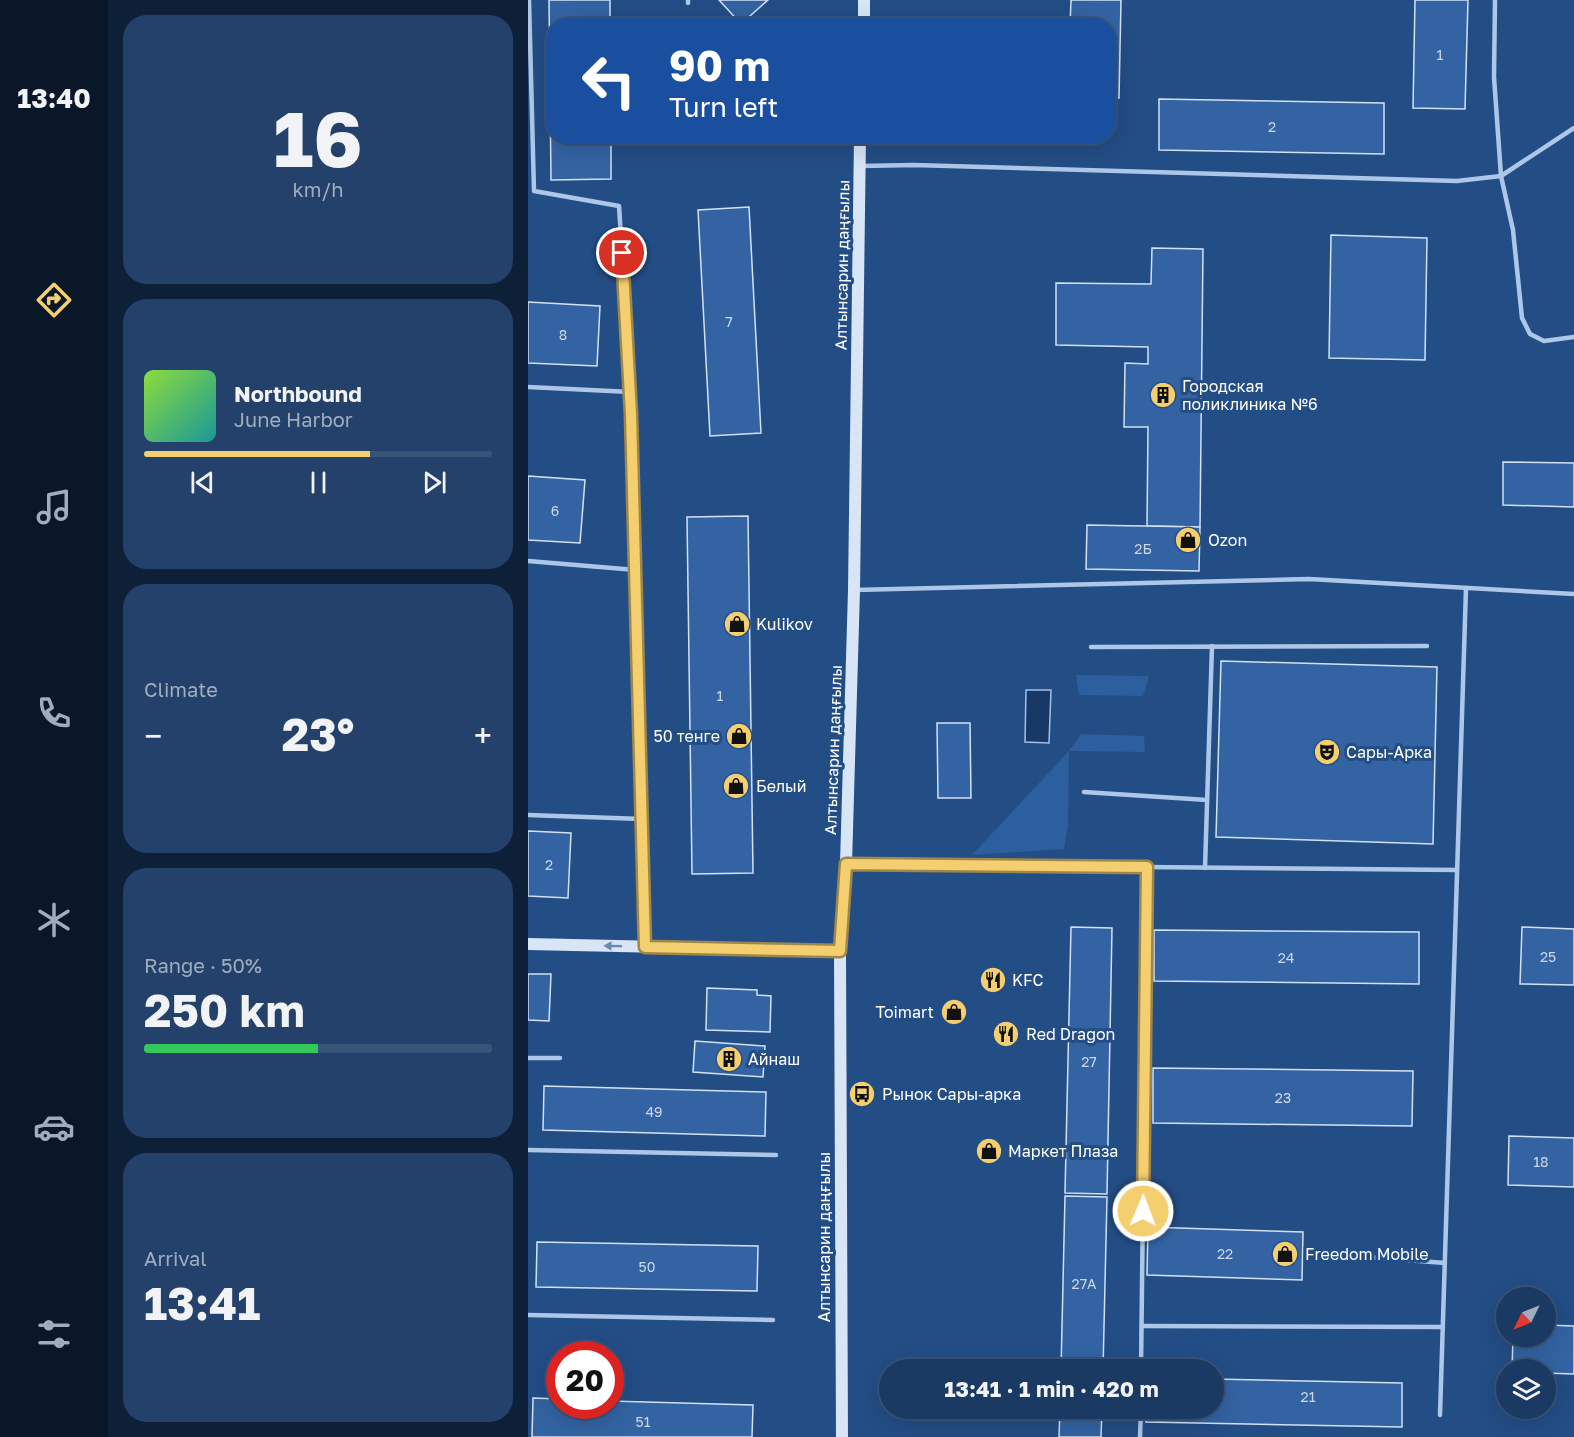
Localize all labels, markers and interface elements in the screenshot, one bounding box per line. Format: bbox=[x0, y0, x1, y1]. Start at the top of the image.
text: 90 m bbox=[669, 40, 770, 90]
icon: left bbox=[570, 42, 648, 120]
house number: 1 bbox=[1437, 46, 1444, 63]
text: 13:40 bbox=[17, 82, 91, 114]
text: 16 bbox=[273, 91, 363, 184]
text: Turn left bbox=[669, 91, 778, 123]
house number: 2 bbox=[1268, 118, 1276, 135]
text: km/h bbox=[293, 177, 343, 201]
street label: Алтынсарин даңғылы bbox=[831, 180, 853, 350]
pin bbox=[596, 227, 647, 278]
icon: arrive bbox=[605, 236, 638, 269]
icon: directions bbox=[33, 279, 75, 321]
house number: 7 bbox=[725, 313, 733, 330]
house number: 8 bbox=[559, 326, 567, 343]
place label: Городская поликлиника №6 bbox=[1182, 376, 1318, 414]
text: Northbound bbox=[234, 380, 362, 407]
building icon: Городская поликлиника №6 bbox=[1148, 380, 1178, 410]
text: June Harbor bbox=[234, 407, 353, 431]
icon: previous bbox=[186, 466, 219, 499]
icon: pause bbox=[302, 466, 335, 499]
icon: next bbox=[418, 466, 451, 499]
icon: music bbox=[33, 486, 75, 528]
house number: 6 bbox=[551, 502, 559, 519]
shop icon: Ozon bbox=[1173, 525, 1203, 555]
place label: Ozon bbox=[1208, 530, 1247, 550]
house number: 2Б bbox=[1134, 540, 1152, 557]
shop icon: Kulikov bbox=[722, 609, 752, 639]
place label: Kulikov bbox=[756, 614, 813, 634]
street label: Алтынсарин даңғылы bbox=[820, 664, 846, 836]
text: Climate bbox=[144, 677, 218, 701]
house number: 1 bbox=[717, 687, 724, 704]
icon: phone bbox=[33, 692, 75, 734]
text: 23° bbox=[282, 707, 354, 761]
text: − bbox=[144, 716, 162, 755]
text: + bbox=[474, 716, 492, 755]
shop icon: 50 тенге bbox=[724, 721, 754, 751]
place label: 50 тенге bbox=[654, 726, 720, 746]
theatre icon: Сары-Арка bbox=[1312, 737, 1342, 767]
place label: Сары-Арка bbox=[1346, 742, 1432, 762]
shop icon: Белый bbox=[721, 771, 751, 801]
place label: Белый bbox=[756, 776, 807, 796]
house number: 2 bbox=[545, 856, 553, 873]
icon: climate bbox=[33, 899, 75, 941]
one-way arrow bbox=[604, 941, 623, 951]
house number: 25 bbox=[1540, 948, 1556, 965]
house number: 24 bbox=[1278, 949, 1294, 966]
text: Range · 50% bbox=[144, 953, 262, 977]
restaurant icon: KFC bbox=[978, 965, 1008, 995]
place label: KFC bbox=[1012, 970, 1043, 990]
text: 250 km bbox=[144, 983, 305, 1037]
shop icon: Toimart bbox=[939, 997, 969, 1027]
place label: Toimart bbox=[875, 1002, 934, 1022]
restaurant icon: Red Dragon bbox=[991, 1019, 1021, 1049]
place label: Red Dragon bbox=[1026, 1024, 1115, 1044]
building icon: Айнаш bbox=[714, 1044, 744, 1074]
place label: Айнаш bbox=[748, 1049, 800, 1069]
house number: 27 bbox=[1081, 1053, 1097, 1070]
bus stop icon: Рынок Сары-арка bbox=[847, 1079, 877, 1109]
place label: Рынок Сары-арка bbox=[882, 1084, 1021, 1104]
house number: 23 bbox=[1275, 1089, 1291, 1106]
house number: 49 bbox=[645, 1103, 663, 1120]
icon: car bbox=[33, 1106, 75, 1148]
shop icon: Маркет Плаза bbox=[974, 1136, 1004, 1166]
place label: Маркет Плаза bbox=[1008, 1141, 1118, 1161]
street label: Алтынсарин даңғылы bbox=[814, 1152, 834, 1322]
house number: 18 bbox=[1533, 1153, 1549, 1170]
position arrow bbox=[1111, 1179, 1175, 1243]
shop icon: Freedom Mobile bbox=[1270, 1239, 1300, 1269]
place label: Freedom Mobile bbox=[1305, 1244, 1429, 1264]
house number: 22 bbox=[1217, 1245, 1233, 1262]
text: Arrival bbox=[144, 1246, 207, 1270]
house number: 50 bbox=[639, 1258, 655, 1275]
house number: 27А bbox=[1072, 1275, 1097, 1292]
text: 13:41 bbox=[144, 1276, 260, 1330]
north arrow bbox=[1496, 1287, 1556, 1347]
map controls bbox=[1496, 1287, 1556, 1419]
icon: filters bbox=[33, 1313, 75, 1355]
speed limit sign: 20 bbox=[546, 1341, 624, 1419]
button: layers bbox=[1496, 1359, 1556, 1419]
text: 13:41 · 1 min · 420 m bbox=[944, 1375, 1159, 1402]
house number: 21 bbox=[1301, 1388, 1316, 1405]
house number: 51 bbox=[636, 1413, 651, 1430]

